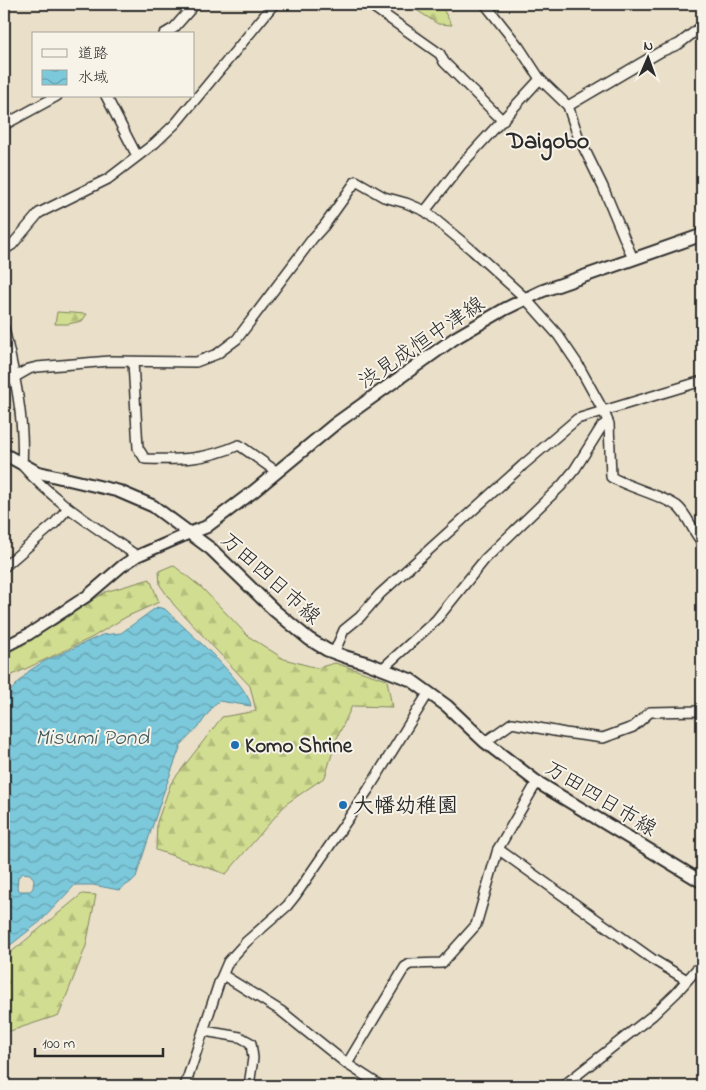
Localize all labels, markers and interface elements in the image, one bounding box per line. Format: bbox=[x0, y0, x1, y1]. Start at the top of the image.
legend bbox=[32, 32, 195, 98]
north arrow bbox=[624, 32, 674, 82]
text: N bbox=[643, 36, 653, 57]
text: 道路 bbox=[78, 43, 108, 65]
text: 水域 bbox=[78, 67, 108, 89]
district label: Daigobo bbox=[506, 125, 589, 161]
street label: 渋見成恒中津線 bbox=[353, 290, 491, 397]
street label: 万田四日市線 bbox=[213, 526, 327, 633]
water label: Misumi Pond bbox=[35, 723, 150, 755]
place label: Komo Shrine bbox=[245, 732, 353, 762]
marker: Komo Shrine bbox=[229, 739, 241, 751]
street label: 万田四日市線 bbox=[538, 754, 662, 845]
place label: 大幡幼稚園 bbox=[353, 792, 458, 822]
marker: 大幡幼稚園 bbox=[337, 799, 349, 811]
scale bar bbox=[35, 1025, 162, 1057]
text: 100 m bbox=[42, 1033, 75, 1055]

